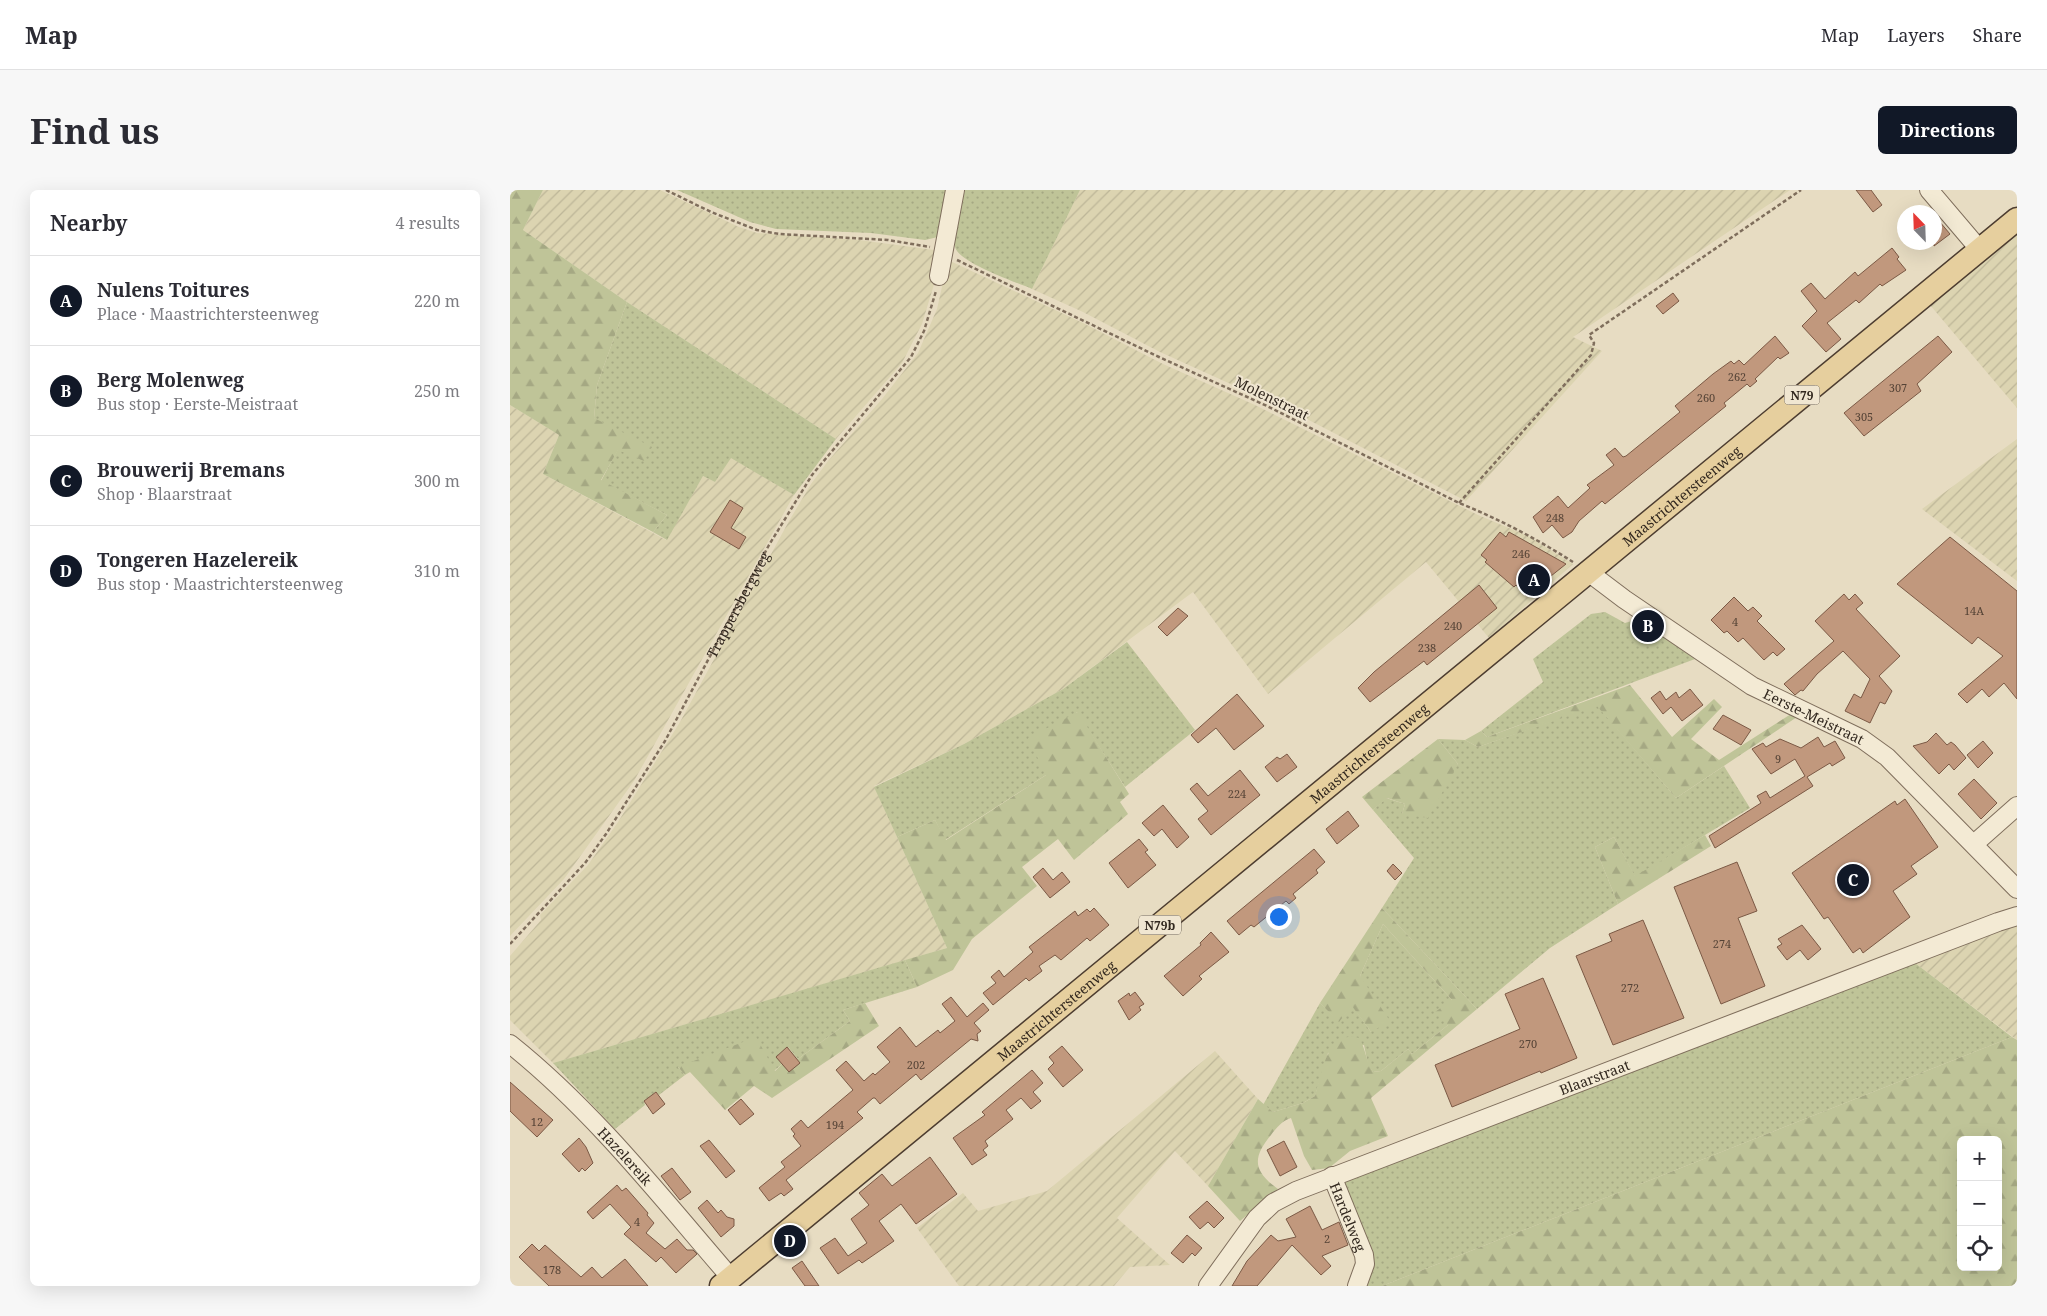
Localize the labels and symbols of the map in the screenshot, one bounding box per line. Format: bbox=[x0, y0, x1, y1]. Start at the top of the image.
north arrow bbox=[1897, 205, 1942, 250]
house number: 262 bbox=[1728, 369, 1746, 384]
street label: Molenstraat bbox=[1232, 372, 1312, 424]
house number: 307 bbox=[1889, 380, 1907, 395]
road number: N79 bbox=[1784, 386, 1820, 404]
house number: 260 bbox=[1697, 390, 1715, 405]
house number: 305 bbox=[1855, 409, 1873, 424]
street label: Maastrichtersteenweg bbox=[1618, 440, 1745, 550]
house number: 248 bbox=[1546, 510, 1564, 525]
house number: 246 bbox=[1512, 546, 1530, 561]
street label: Trappersbergweg bbox=[701, 547, 774, 661]
pin: A bbox=[1518, 561, 1550, 599]
house number: 14A bbox=[1964, 603, 1984, 618]
pin: B bbox=[1632, 607, 1664, 645]
house number: 4 bbox=[1732, 614, 1738, 629]
house number: 240 bbox=[1444, 618, 1462, 633]
house number: 238 bbox=[1418, 640, 1436, 655]
street label: Eerste-Meistraat bbox=[1761, 684, 1867, 748]
street label: Maastrichtersteenweg bbox=[1305, 698, 1432, 807]
house number: 9 bbox=[1775, 751, 1781, 766]
house number: 224 bbox=[1228, 786, 1246, 801]
pin: C bbox=[1837, 861, 1869, 899]
your location bbox=[1266, 904, 1292, 930]
road number: N79b bbox=[1139, 916, 1181, 934]
house number: 274 bbox=[1713, 936, 1731, 951]
street label: Maastrichtersteenweg bbox=[993, 955, 1120, 1065]
house number: 272 bbox=[1621, 980, 1639, 995]
house number: 270 bbox=[1519, 1036, 1537, 1051]
street label: Blaarstraat bbox=[1556, 1055, 1632, 1099]
house number: 202 bbox=[907, 1057, 925, 1072]
house number: 12 bbox=[531, 1114, 543, 1129]
house number: 194 bbox=[826, 1117, 844, 1132]
street label: Hazelereik bbox=[594, 1123, 657, 1190]
street label: Hardelweg bbox=[1326, 1179, 1371, 1255]
house number: 4 bbox=[634, 1214, 640, 1229]
pin: D bbox=[774, 1222, 806, 1260]
house number: 2 bbox=[1324, 1231, 1330, 1246]
house number: 178 bbox=[543, 1262, 561, 1277]

